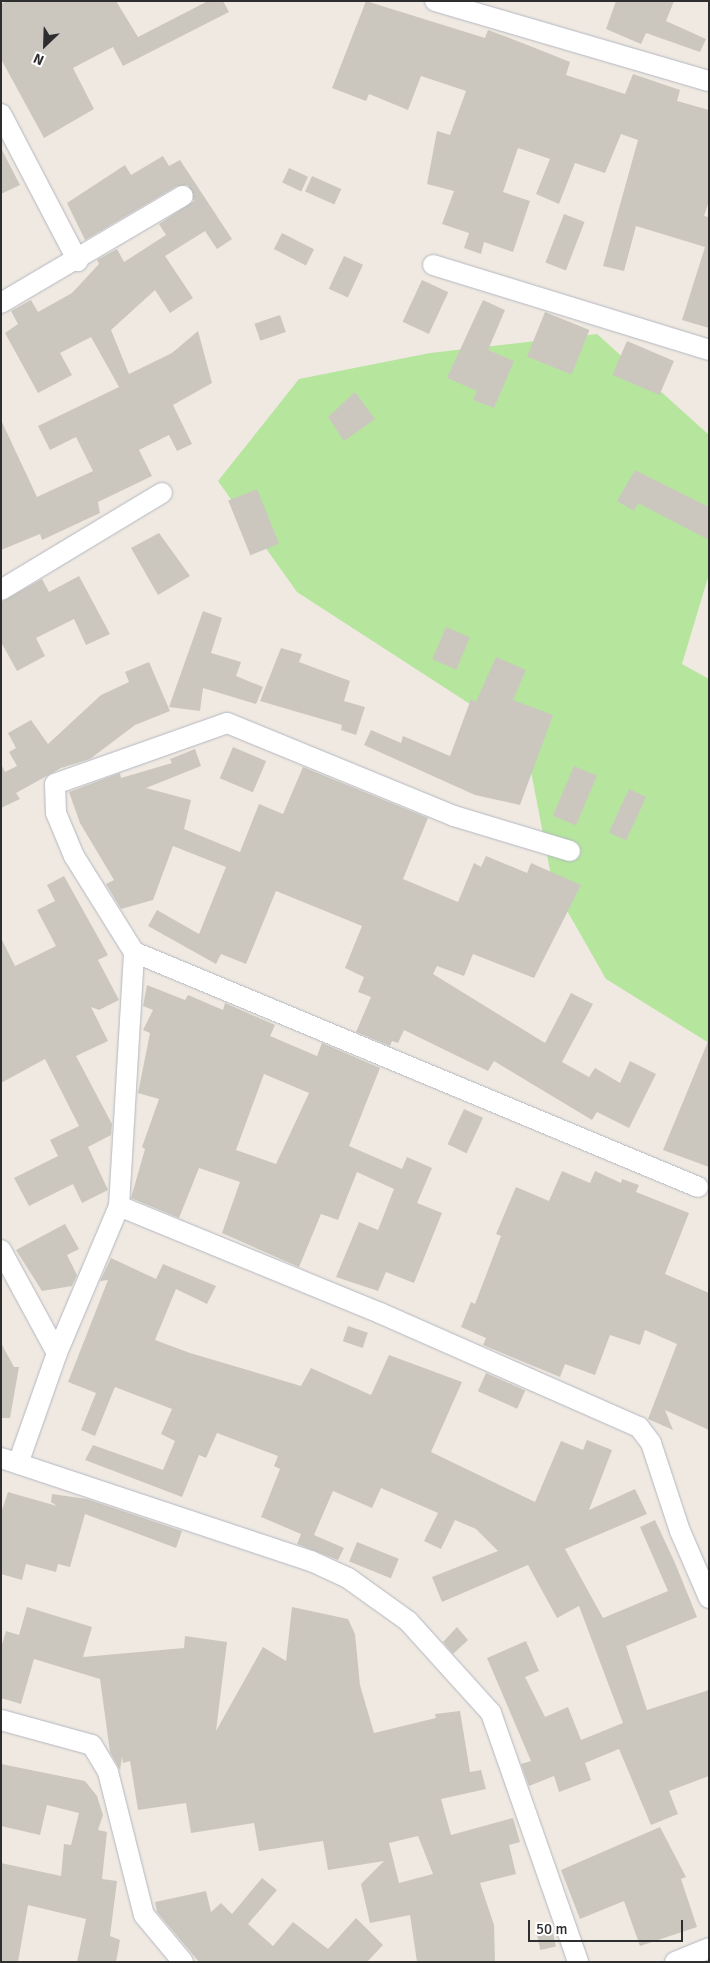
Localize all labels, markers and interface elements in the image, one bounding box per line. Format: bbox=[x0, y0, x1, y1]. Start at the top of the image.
north arrow bbox=[20, 20, 70, 70]
text: N bbox=[31, 49, 47, 69]
scale bar bbox=[530, 1910, 685, 1942]
text: 50 m bbox=[536, 1920, 567, 1938]

